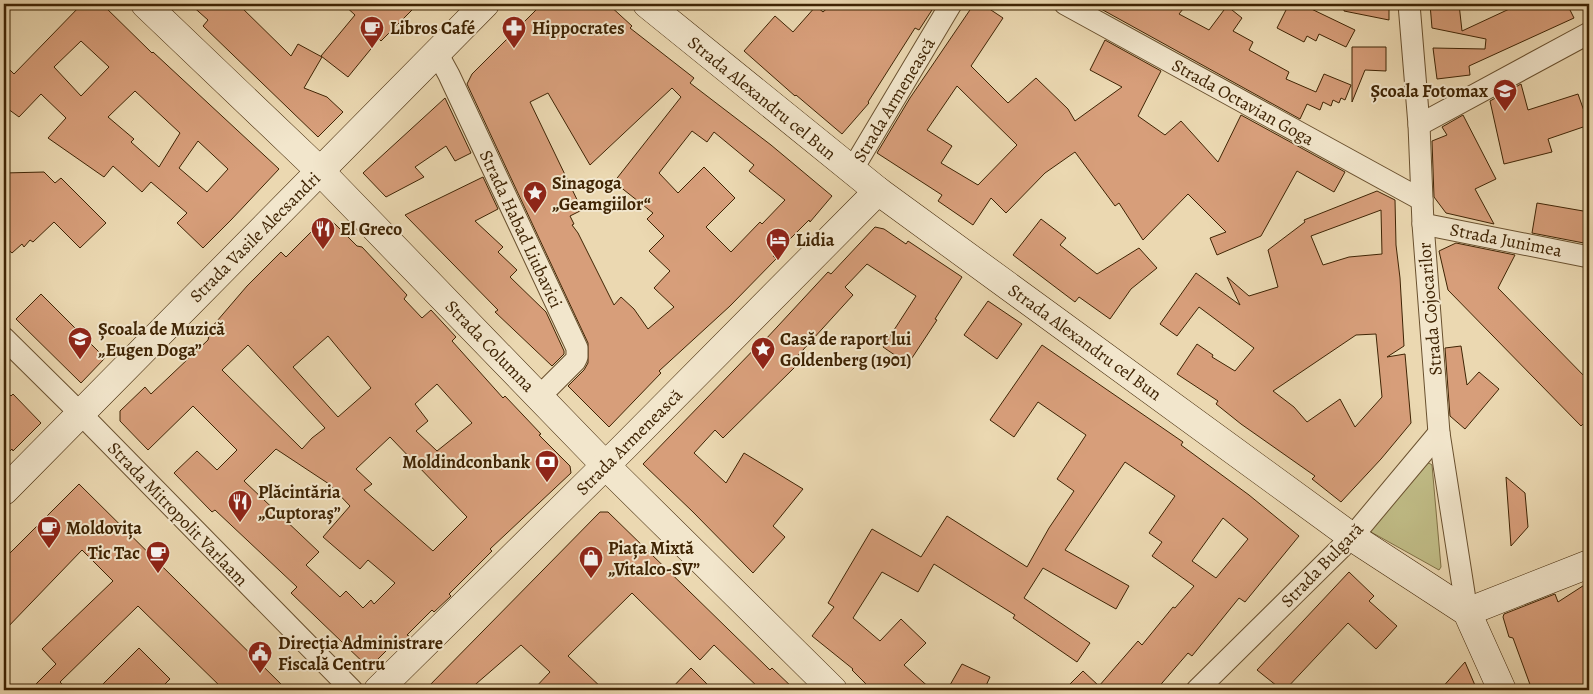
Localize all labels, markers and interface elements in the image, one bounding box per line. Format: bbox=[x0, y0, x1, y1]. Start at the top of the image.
cafe icon: Libros Café bbox=[359, 15, 385, 49]
pharmacy icon: Hippocrates bbox=[501, 15, 527, 49]
place label: Libros Café bbox=[390, 16, 475, 40]
place label: Hippocrates bbox=[532, 16, 625, 40]
street label: Strada Alexandru cel Bun bbox=[683, 31, 841, 165]
street label: Strada Armenească bbox=[847, 33, 941, 167]
street label: Strada Octavian Goga bbox=[1168, 53, 1319, 151]
school or university icon: Școala Fotomax bbox=[1492, 78, 1518, 112]
place label: Școala Fotomax bbox=[1371, 79, 1488, 103]
street label: Strada Habad Liubavici bbox=[474, 146, 568, 312]
street label: Strada Vasile Alecsandri bbox=[184, 166, 326, 308]
place label: Sinagoga „Geamgiilor“ bbox=[552, 171, 651, 216]
place icon: Sinagoga „Geamgiilor“ bbox=[522, 180, 548, 214]
restaurant icon: El Greco bbox=[310, 216, 336, 250]
place label: El Greco bbox=[340, 217, 402, 241]
street label: Strada Junimea bbox=[1448, 217, 1565, 263]
hotel icon: Lidia bbox=[765, 227, 791, 261]
place label: Lidia bbox=[796, 228, 835, 252]
street label: Strada Cojocarilor bbox=[1412, 241, 1448, 377]
street label: Strada Alexandru cel Bun bbox=[1003, 278, 1167, 406]
street label: Strada Columna bbox=[440, 295, 541, 398]
place label: Școala de Muzică „Eugen Doga” bbox=[98, 317, 225, 362]
school or university icon: Școala de Muzică „Eugen Doga” bbox=[67, 326, 93, 360]
place label: Casă de raport lui Goldenberg (1901) bbox=[780, 327, 912, 372]
place icon: Casă de raport lui Goldenberg (1901) bbox=[750, 336, 776, 370]
street label: Strada Armenească bbox=[570, 383, 688, 501]
street label: Strada Mitropolit Varlaam bbox=[103, 436, 253, 592]
bank icon: Moldindconbank bbox=[534, 449, 560, 483]
place label: Moldindconbank bbox=[402, 450, 531, 474]
place label: Plăcintăria „Cuptoraș” bbox=[258, 480, 341, 525]
restaurant icon: Plăcintăria „Cuptoraș” bbox=[227, 489, 253, 523]
cafe icon: Moldovița bbox=[36, 515, 62, 549]
place label: Moldovița bbox=[66, 516, 142, 540]
street label: Strada Bulgară bbox=[1275, 517, 1369, 613]
place label: Piața Mixtă „Vitalco-SV” bbox=[608, 536, 700, 581]
cafe icon: Tic Tac bbox=[145, 540, 171, 574]
place label: Tic Tac bbox=[88, 541, 140, 565]
shop icon: Piața Mixtă „Vitalco-SV” bbox=[578, 545, 604, 579]
place label: Direcția Administrare Fiscală Centru bbox=[278, 631, 443, 676]
public building icon: Direcția Administrare Fiscală Centru bbox=[247, 640, 273, 674]

